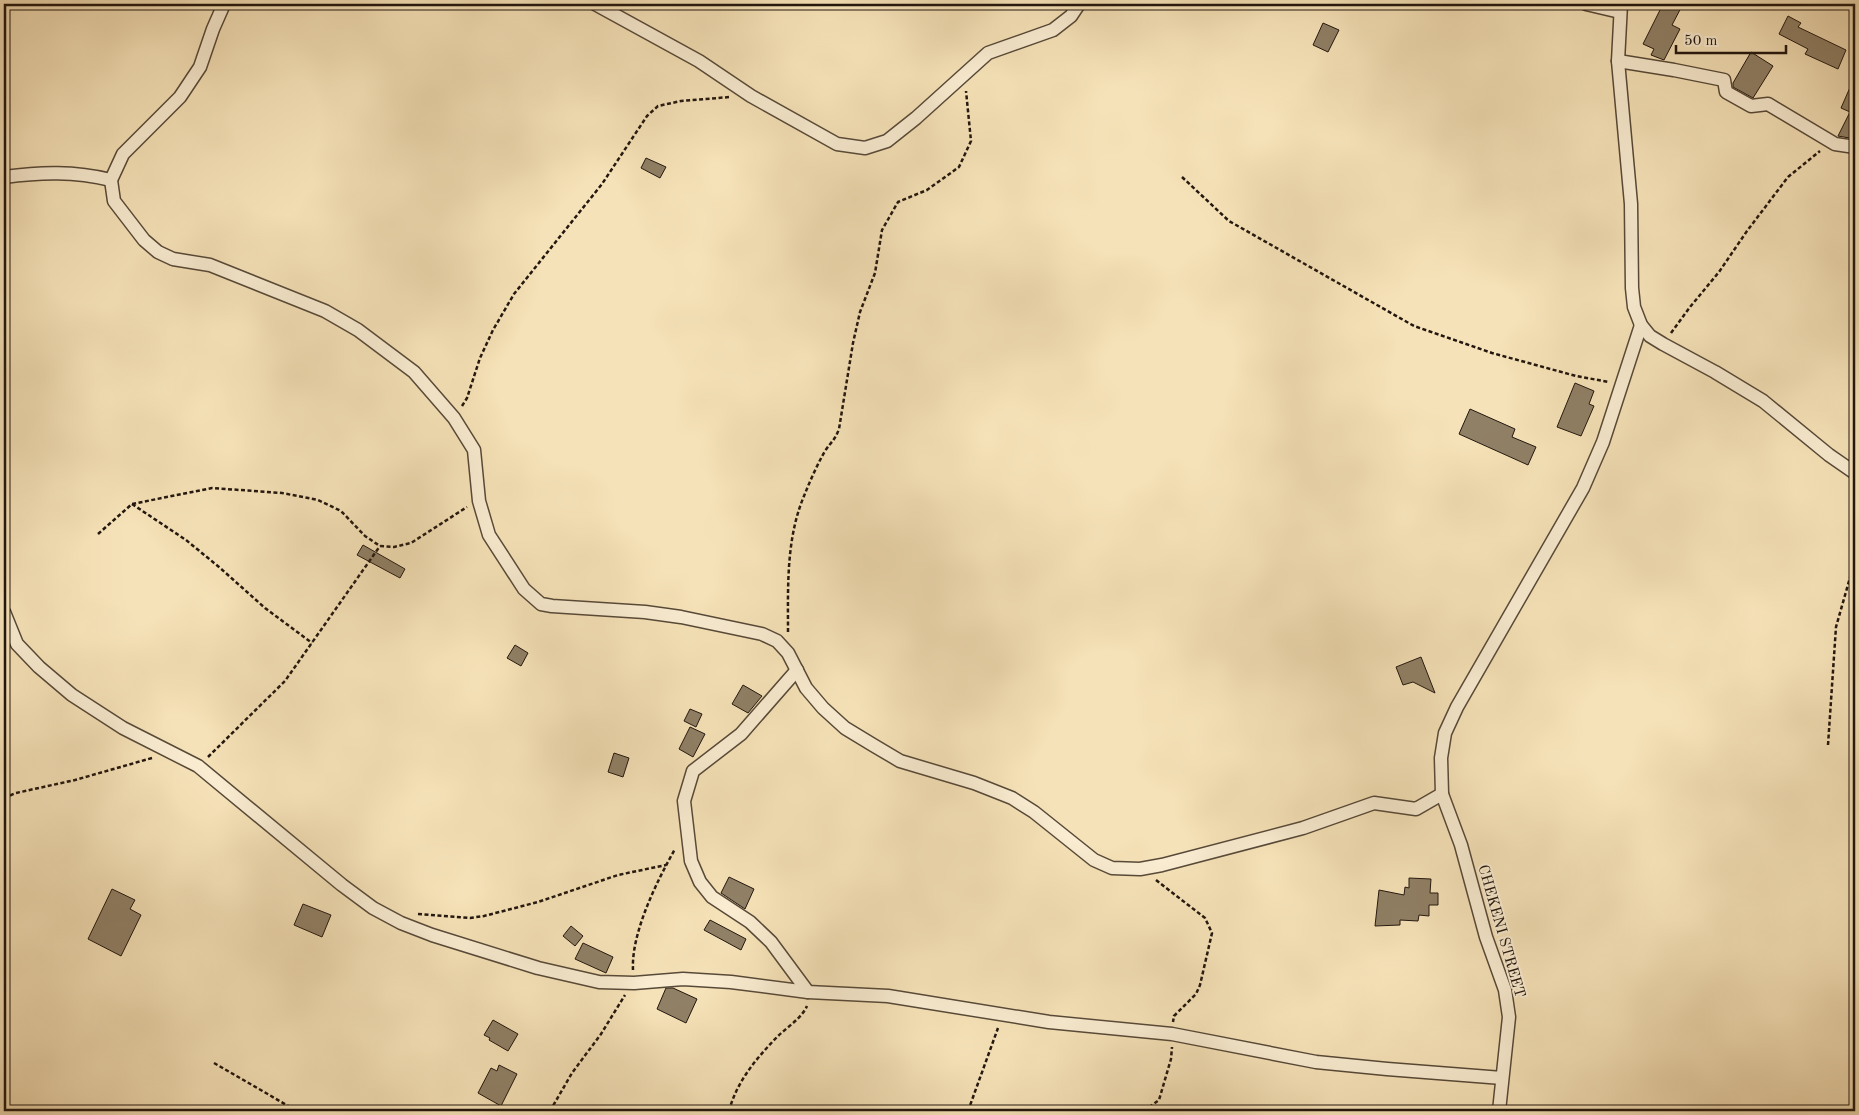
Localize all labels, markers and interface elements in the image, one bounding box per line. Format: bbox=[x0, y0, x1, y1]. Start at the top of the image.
scale bar bbox=[1676, 22, 1786, 54]
text: 50 m bbox=[1684, 34, 1718, 49]
street label: CHEKENI STREET bbox=[1474, 863, 1527, 1000]

